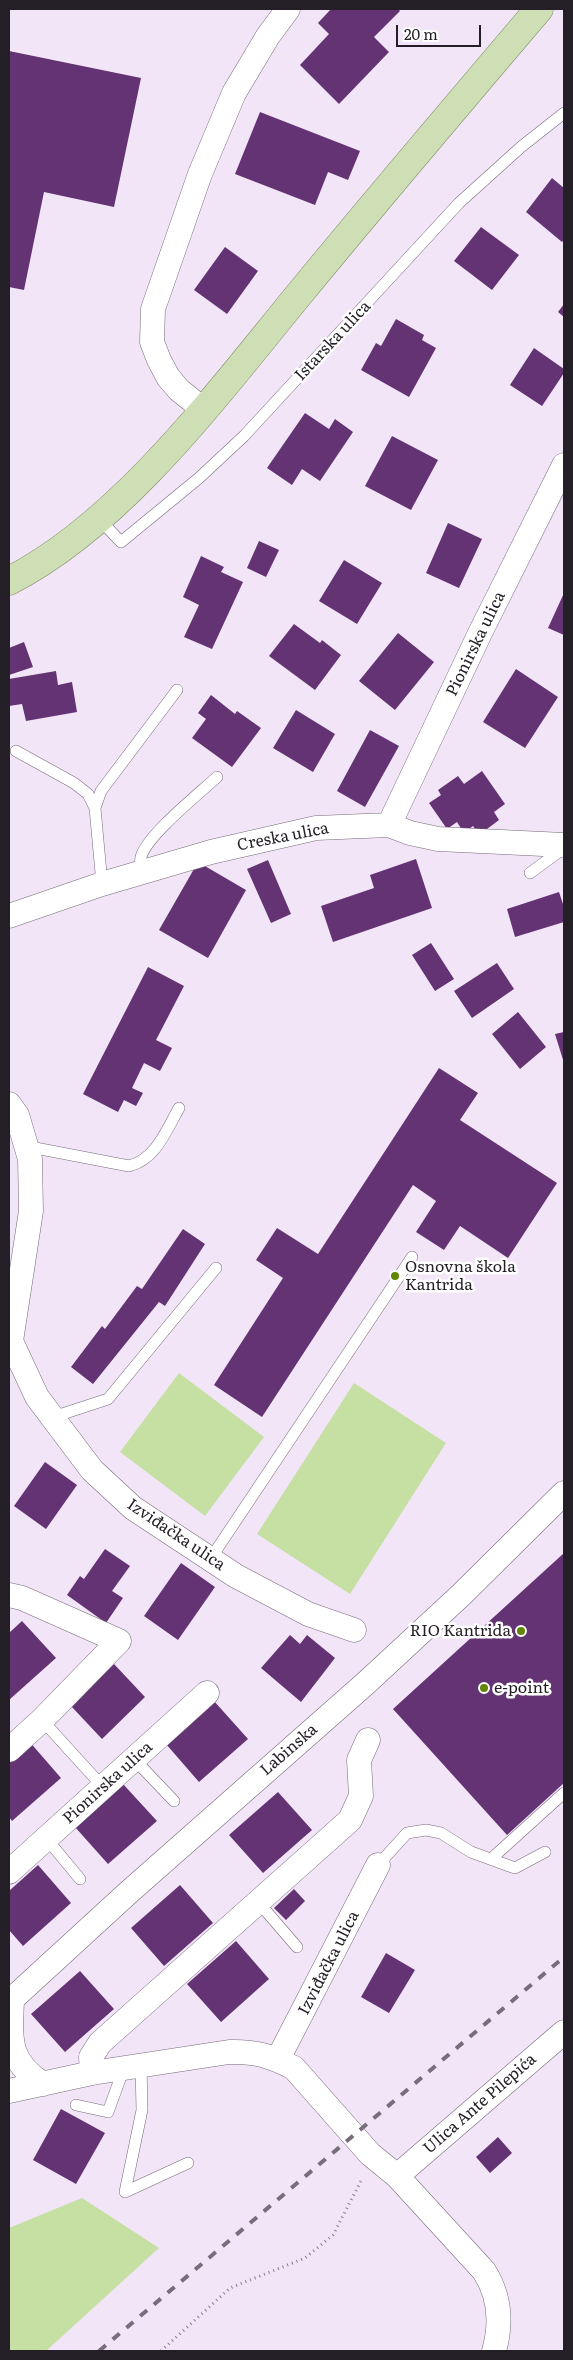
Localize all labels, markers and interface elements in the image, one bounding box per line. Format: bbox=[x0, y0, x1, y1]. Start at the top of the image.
scale bar bbox=[398, 15, 483, 47]
text: 20 m bbox=[404, 22, 438, 45]
street label: Istarska ulica bbox=[291, 297, 375, 385]
street label: Pionirska ulica bbox=[442, 589, 510, 699]
street label: Creska ulica bbox=[236, 819, 330, 855]
place label: Osnovna škola Kantrida bbox=[405, 1257, 516, 1295]
marker: Osnovna škola Kantrida bbox=[389, 1270, 401, 1282]
street label: Izviđačka ulica bbox=[123, 1495, 229, 1575]
place label: RIO Kantrida bbox=[410, 1621, 511, 1641]
marker: RIO Kantrida bbox=[515, 1625, 527, 1637]
place label: e-point bbox=[494, 1678, 549, 1698]
marker: e-point bbox=[478, 1682, 490, 1694]
street label: Labinska bbox=[257, 1720, 321, 1780]
street label: Pionirska ulica bbox=[59, 1738, 157, 1828]
street label: Izviđačka ulica bbox=[295, 1908, 363, 2018]
street label: Ulica Ante Pilepića bbox=[420, 2050, 540, 2158]

